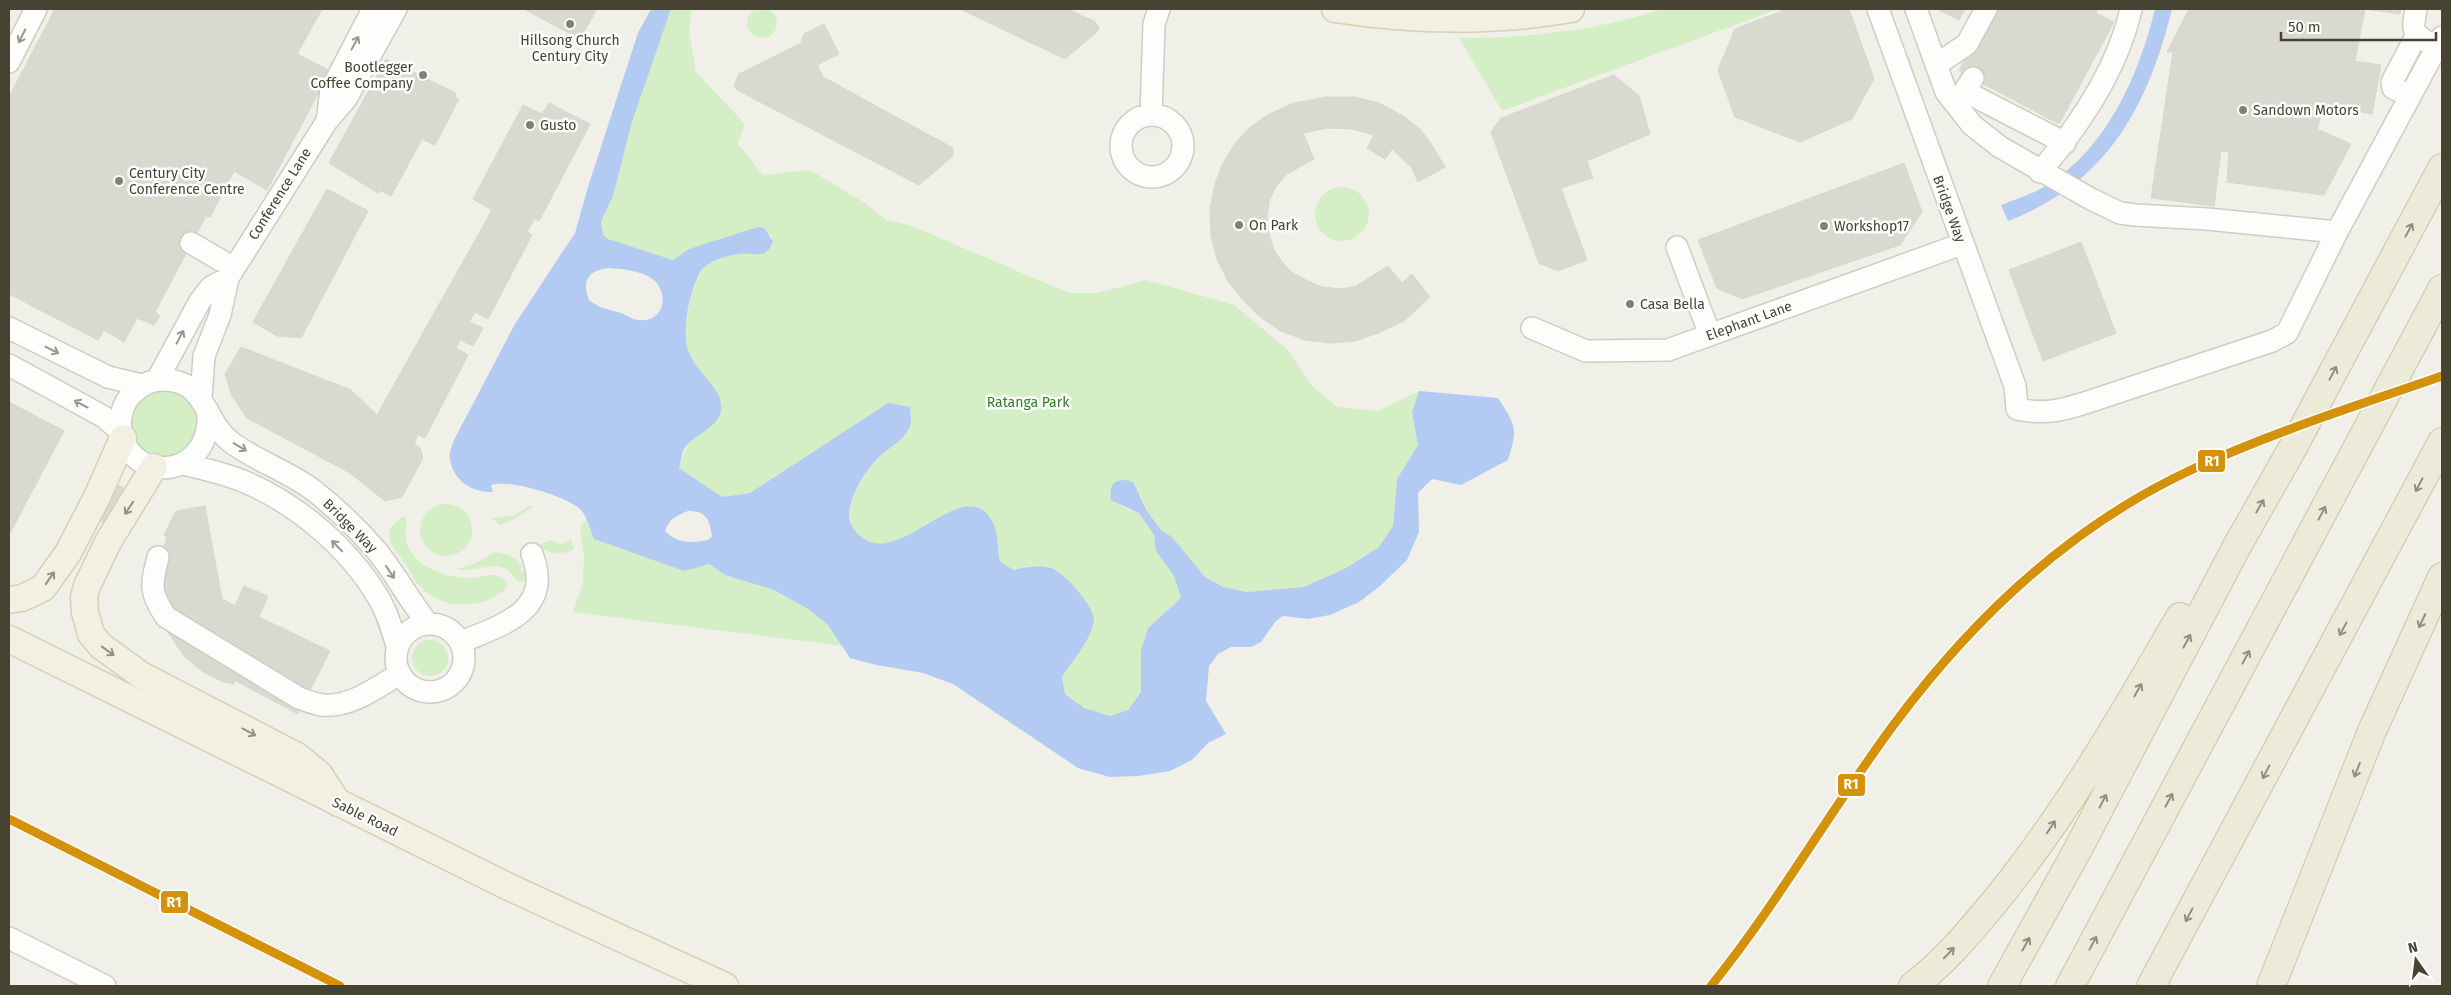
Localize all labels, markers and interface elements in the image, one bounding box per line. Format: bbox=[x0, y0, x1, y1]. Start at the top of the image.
scale bar bbox=[2281, 10, 2436, 42]
marker: Hillsong Church Century City bbox=[564, 18, 576, 30]
text: 50 m bbox=[2288, 18, 2321, 36]
one-way arrow bbox=[17, 28, 27, 43]
place label: Hillsong Church Century City bbox=[520, 32, 620, 65]
one-way arrow bbox=[351, 36, 360, 51]
place label: Bootlegger Coffee Company bbox=[311, 59, 414, 92]
marker: Bootlegger Coffee Company bbox=[417, 69, 429, 81]
place label: Sandown Motors bbox=[2253, 102, 2359, 119]
marker: Sandown Motors bbox=[2237, 104, 2249, 116]
place label: Gusto bbox=[540, 117, 577, 134]
marker: Gusto bbox=[524, 119, 536, 131]
street label: Conference Lane bbox=[245, 145, 315, 243]
place label: Century City Conference Centre bbox=[129, 165, 245, 198]
street label: Bridge Way bbox=[1929, 173, 1969, 245]
marker: Century City Conference Centre bbox=[113, 175, 125, 187]
place label: On Park bbox=[1249, 217, 1299, 234]
place label: Workshop17 bbox=[1834, 218, 1909, 235]
marker: On Park bbox=[1233, 219, 1245, 231]
marker: Workshop17 bbox=[1818, 220, 1830, 232]
one-way arrow bbox=[2405, 223, 2415, 237]
place label: Casa Bella bbox=[1640, 296, 1705, 313]
marker: Casa Bella bbox=[1624, 298, 1636, 310]
street label: Elephant Lane bbox=[1704, 298, 1794, 344]
one-way arrow bbox=[176, 330, 186, 345]
one-way arrow bbox=[45, 345, 60, 355]
one-way arrow bbox=[2329, 366, 2338, 381]
park label: Ratanga Park bbox=[987, 394, 1070, 411]
one-way arrow bbox=[74, 399, 89, 408]
one-way arrow bbox=[232, 443, 246, 453]
line badge: R1 bbox=[2197, 449, 2226, 473]
text: R1 bbox=[2205, 453, 2219, 470]
one-way arrow bbox=[2414, 478, 2424, 493]
street label: Bridge Way bbox=[319, 495, 381, 557]
one-way arrow bbox=[2256, 499, 2265, 514]
one-way arrow bbox=[124, 501, 134, 515]
one-way arrow bbox=[2318, 507, 2328, 521]
one-way arrow bbox=[330, 540, 343, 552]
one-way arrow bbox=[385, 564, 395, 578]
one-way arrow bbox=[45, 572, 55, 586]
one-way arrow bbox=[2416, 613, 2426, 628]
one-way arrow bbox=[2337, 621, 2347, 635]
one-way arrow bbox=[2182, 634, 2192, 649]
one-way arrow bbox=[101, 646, 115, 656]
one-way arrow bbox=[2241, 649, 2251, 664]
one-way arrow bbox=[2133, 682, 2143, 697]
one-way arrow bbox=[241, 728, 256, 737]
one-way arrow bbox=[2352, 762, 2361, 777]
one-way arrow bbox=[2261, 764, 2270, 779]
line badge: R1 bbox=[1837, 773, 1866, 797]
text: R1 bbox=[1844, 776, 1858, 793]
one-way arrow bbox=[2165, 793, 2174, 808]
street label: Sable Road bbox=[329, 794, 401, 840]
one-way arrow bbox=[2099, 794, 2109, 809]
one-way arrow bbox=[2047, 821, 2057, 835]
line badge: R1 bbox=[160, 890, 189, 914]
text: R1 bbox=[167, 894, 181, 911]
one-way arrow bbox=[2184, 907, 2193, 922]
north arrow bbox=[2391, 935, 2441, 985]
one-way arrow bbox=[2021, 936, 2031, 951]
one-way arrow bbox=[2088, 937, 2098, 951]
text: N bbox=[2406, 938, 2420, 957]
one-way arrow bbox=[1942, 947, 1954, 959]

